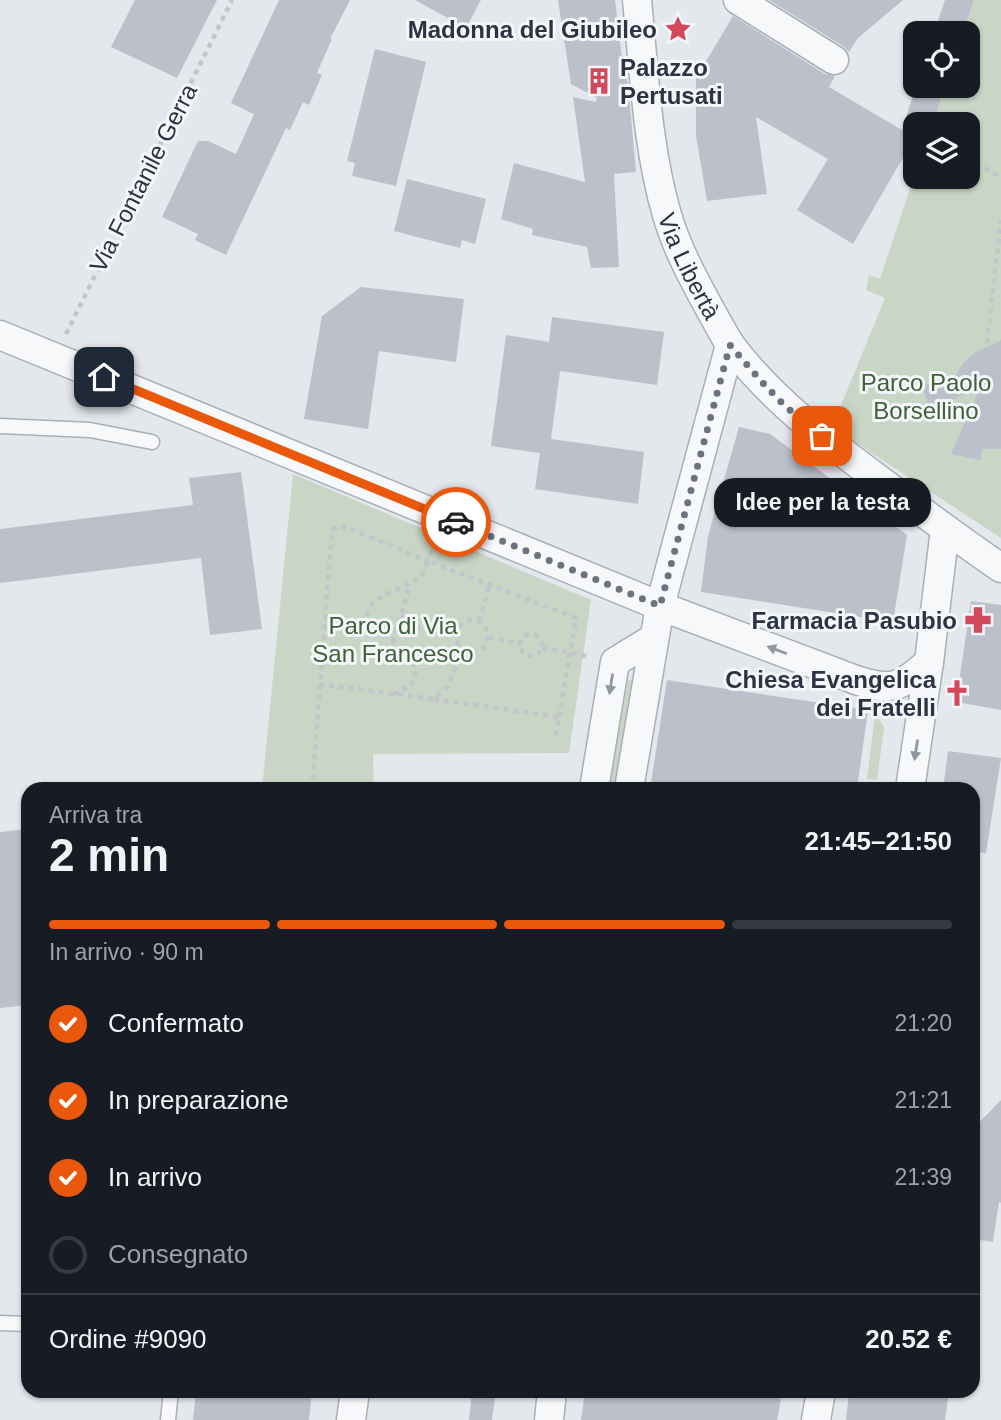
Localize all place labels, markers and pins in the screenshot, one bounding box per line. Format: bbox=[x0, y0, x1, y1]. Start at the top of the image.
place icon: Madonna del Giubileo bbox=[663, 14, 693, 44]
place label: Madonna del Giubileo bbox=[408, 16, 657, 43]
place label: Palazzo Pertusati bbox=[620, 54, 723, 109]
building icon: Palazzo Pertusati bbox=[584, 66, 614, 96]
pin bbox=[74, 347, 134, 407]
pin bbox=[792, 406, 852, 466]
callout: Idee per la testa bbox=[714, 478, 931, 527]
pharmacy icon: Farmacia Pasubio bbox=[963, 605, 993, 635]
place label: Farmacia Pasubio bbox=[752, 607, 957, 634]
place label: Chiesa Evangelica dei Fratelli bbox=[725, 666, 937, 721]
church icon: Chiesa Evangelica dei Fratelli bbox=[942, 678, 972, 708]

